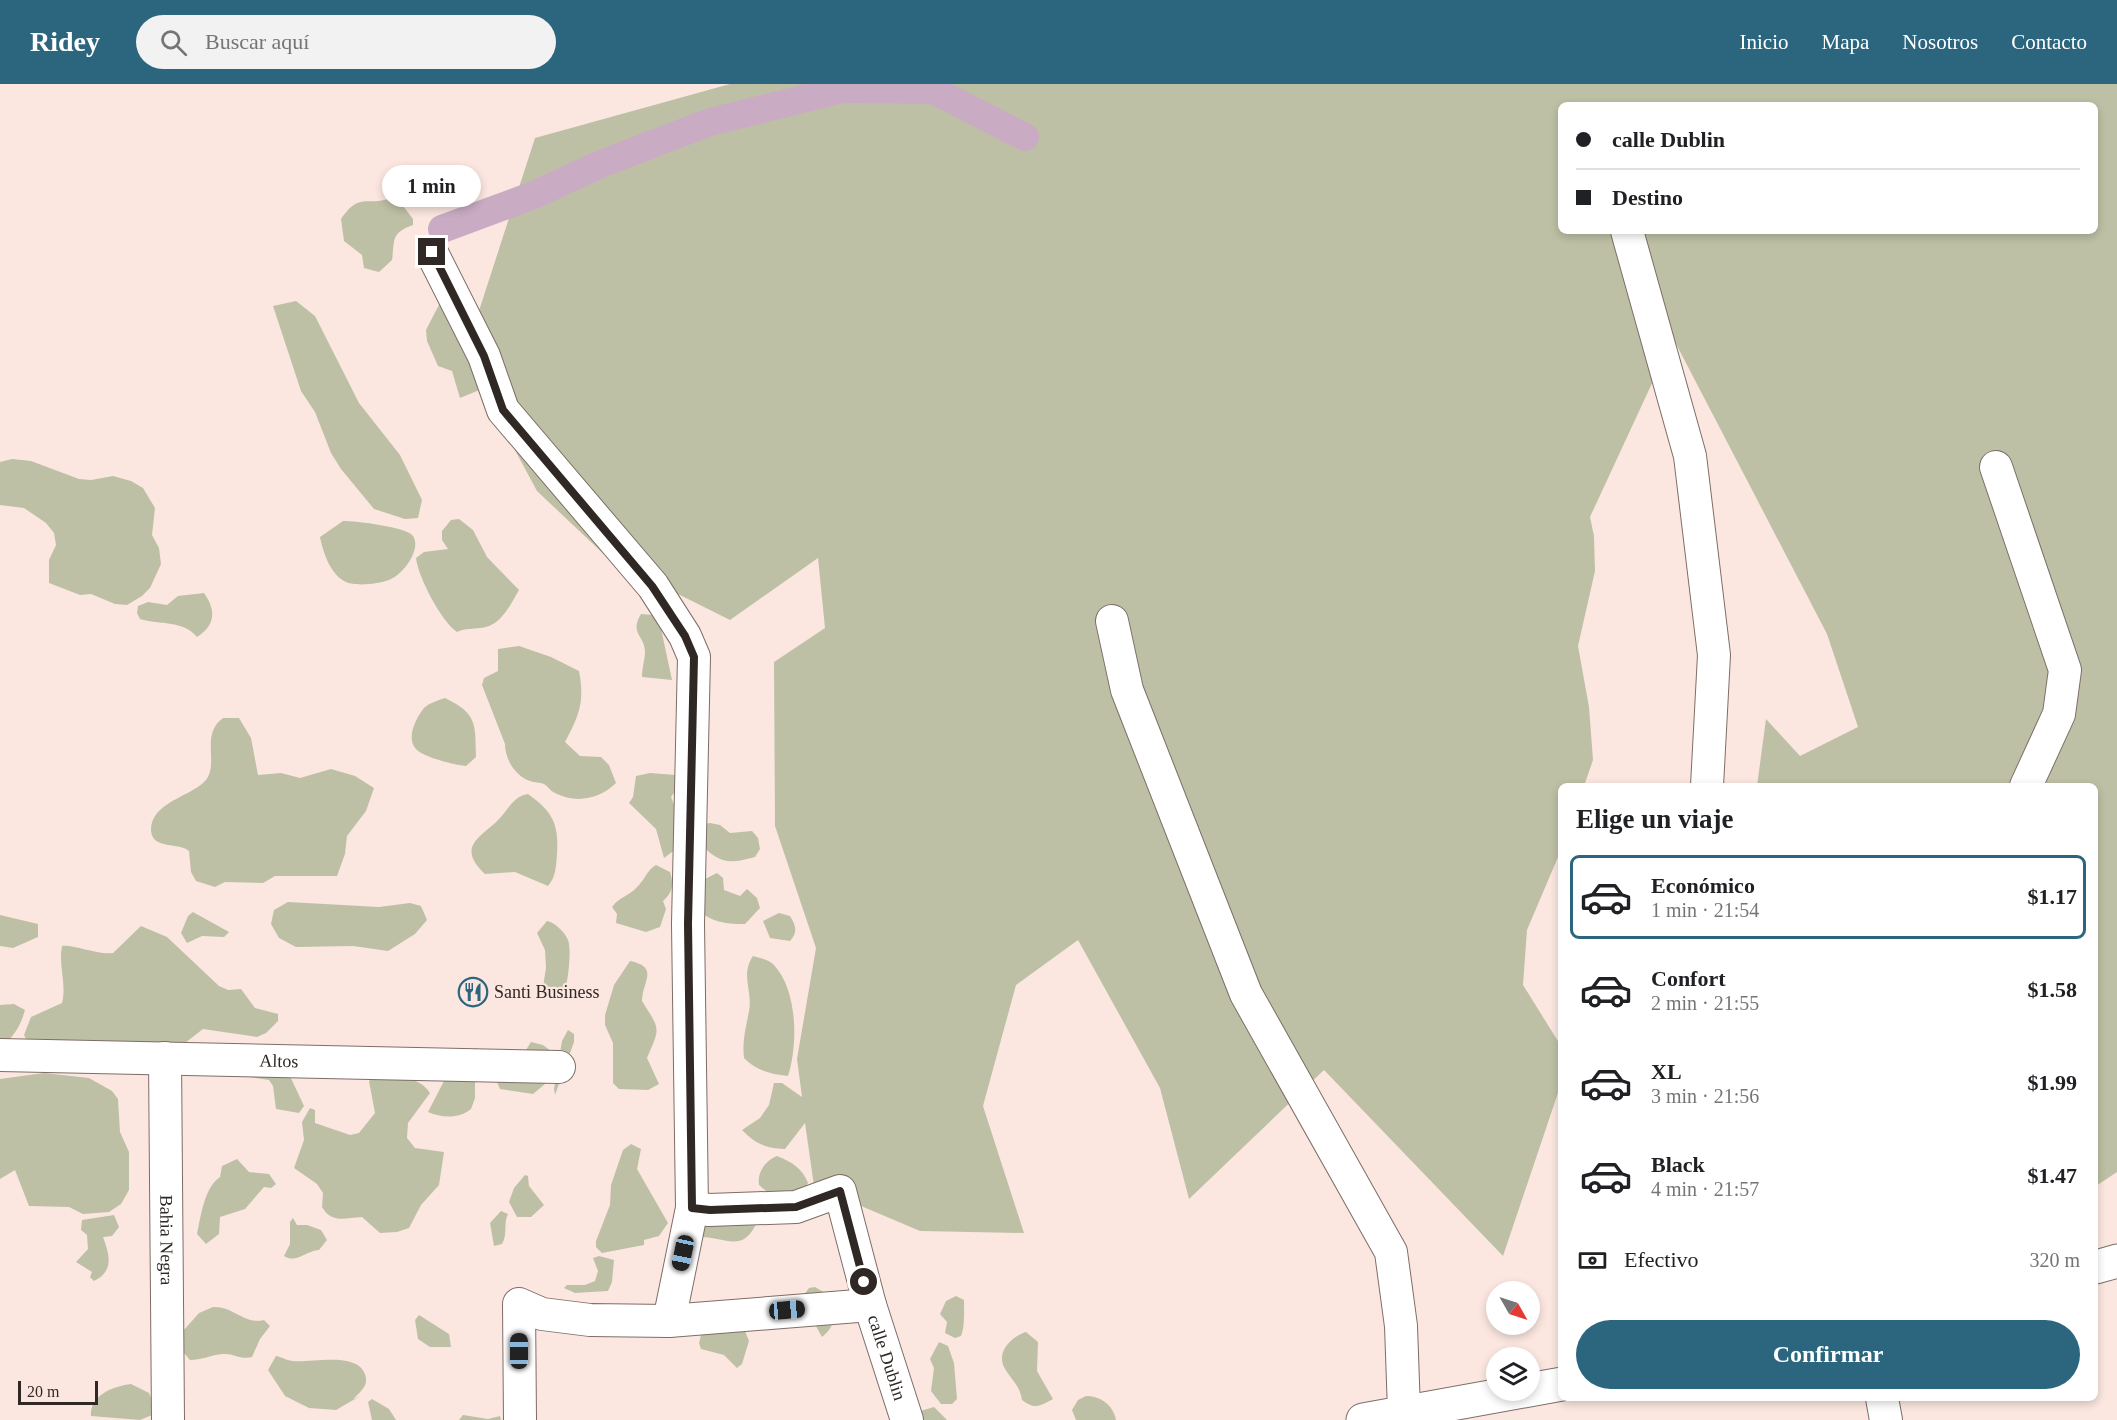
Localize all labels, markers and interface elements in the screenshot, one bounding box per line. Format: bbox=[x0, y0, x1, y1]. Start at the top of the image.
search box bbox=[136, 15, 556, 69]
text: Ridey bbox=[30, 26, 100, 57]
icon: search bbox=[157, 26, 190, 59]
text: Buscar aquí bbox=[205, 29, 309, 54]
text: Inicio bbox=[1740, 30, 1789, 54]
text: Mapa bbox=[1822, 30, 1869, 54]
text: Nosotros bbox=[1902, 30, 1978, 54]
text: Contacto bbox=[2011, 30, 2087, 54]
text: calle Dublin bbox=[1612, 127, 1725, 152]
callout: 1 min bbox=[382, 165, 482, 207]
text: 1 min bbox=[407, 175, 456, 197]
text: Destino bbox=[1612, 185, 1683, 210]
route end bbox=[418, 238, 445, 265]
text: Elige un viaje bbox=[1576, 804, 1734, 834]
icon: car bbox=[1579, 870, 1633, 924]
text: Económico bbox=[1651, 873, 1755, 898]
text: $1.17 bbox=[2028, 884, 2077, 909]
text: 1 min · 21:54 bbox=[1651, 899, 1759, 921]
icon: car bbox=[1579, 963, 1633, 1017]
text: Confort bbox=[1651, 966, 1726, 991]
restaurant icon: Santi Business bbox=[457, 976, 489, 1008]
text: $1.58 bbox=[2028, 977, 2077, 1002]
place label: Santi Business bbox=[494, 982, 600, 1002]
text: 2 min · 21:55 bbox=[1651, 992, 1759, 1014]
street label: Altos bbox=[259, 1051, 299, 1071]
icon: car bbox=[1579, 1056, 1633, 1110]
text: XL bbox=[1651, 1059, 1682, 1084]
text: $1.99 bbox=[2028, 1070, 2077, 1095]
text: 3 min · 21:56 bbox=[1651, 1085, 1759, 1107]
icon: car bbox=[1579, 1149, 1633, 1203]
text: Black bbox=[1651, 1152, 1705, 1177]
text: $1.47 bbox=[2028, 1163, 2077, 1188]
text: 4 min · 21:57 bbox=[1651, 1178, 1759, 1200]
street label: Bahia Negra bbox=[156, 1195, 177, 1285]
car bbox=[670, 1234, 696, 1272]
icon: cash bbox=[1576, 1244, 1609, 1277]
text: Efectivo bbox=[1624, 1247, 1699, 1272]
text: 320 m bbox=[2029, 1249, 2080, 1271]
route start bbox=[850, 1268, 877, 1295]
north arrow bbox=[1486, 1281, 1540, 1335]
map controls bbox=[1486, 1281, 1540, 1401]
car bbox=[768, 1299, 806, 1321]
street label: calle Dublin bbox=[864, 1312, 910, 1403]
button: Confirmar bbox=[1576, 1320, 2080, 1389]
car bbox=[510, 1333, 528, 1369]
button: layers bbox=[1486, 1347, 1540, 1401]
scale bar bbox=[18, 1378, 98, 1406]
text: 20 m bbox=[27, 1383, 59, 1400]

